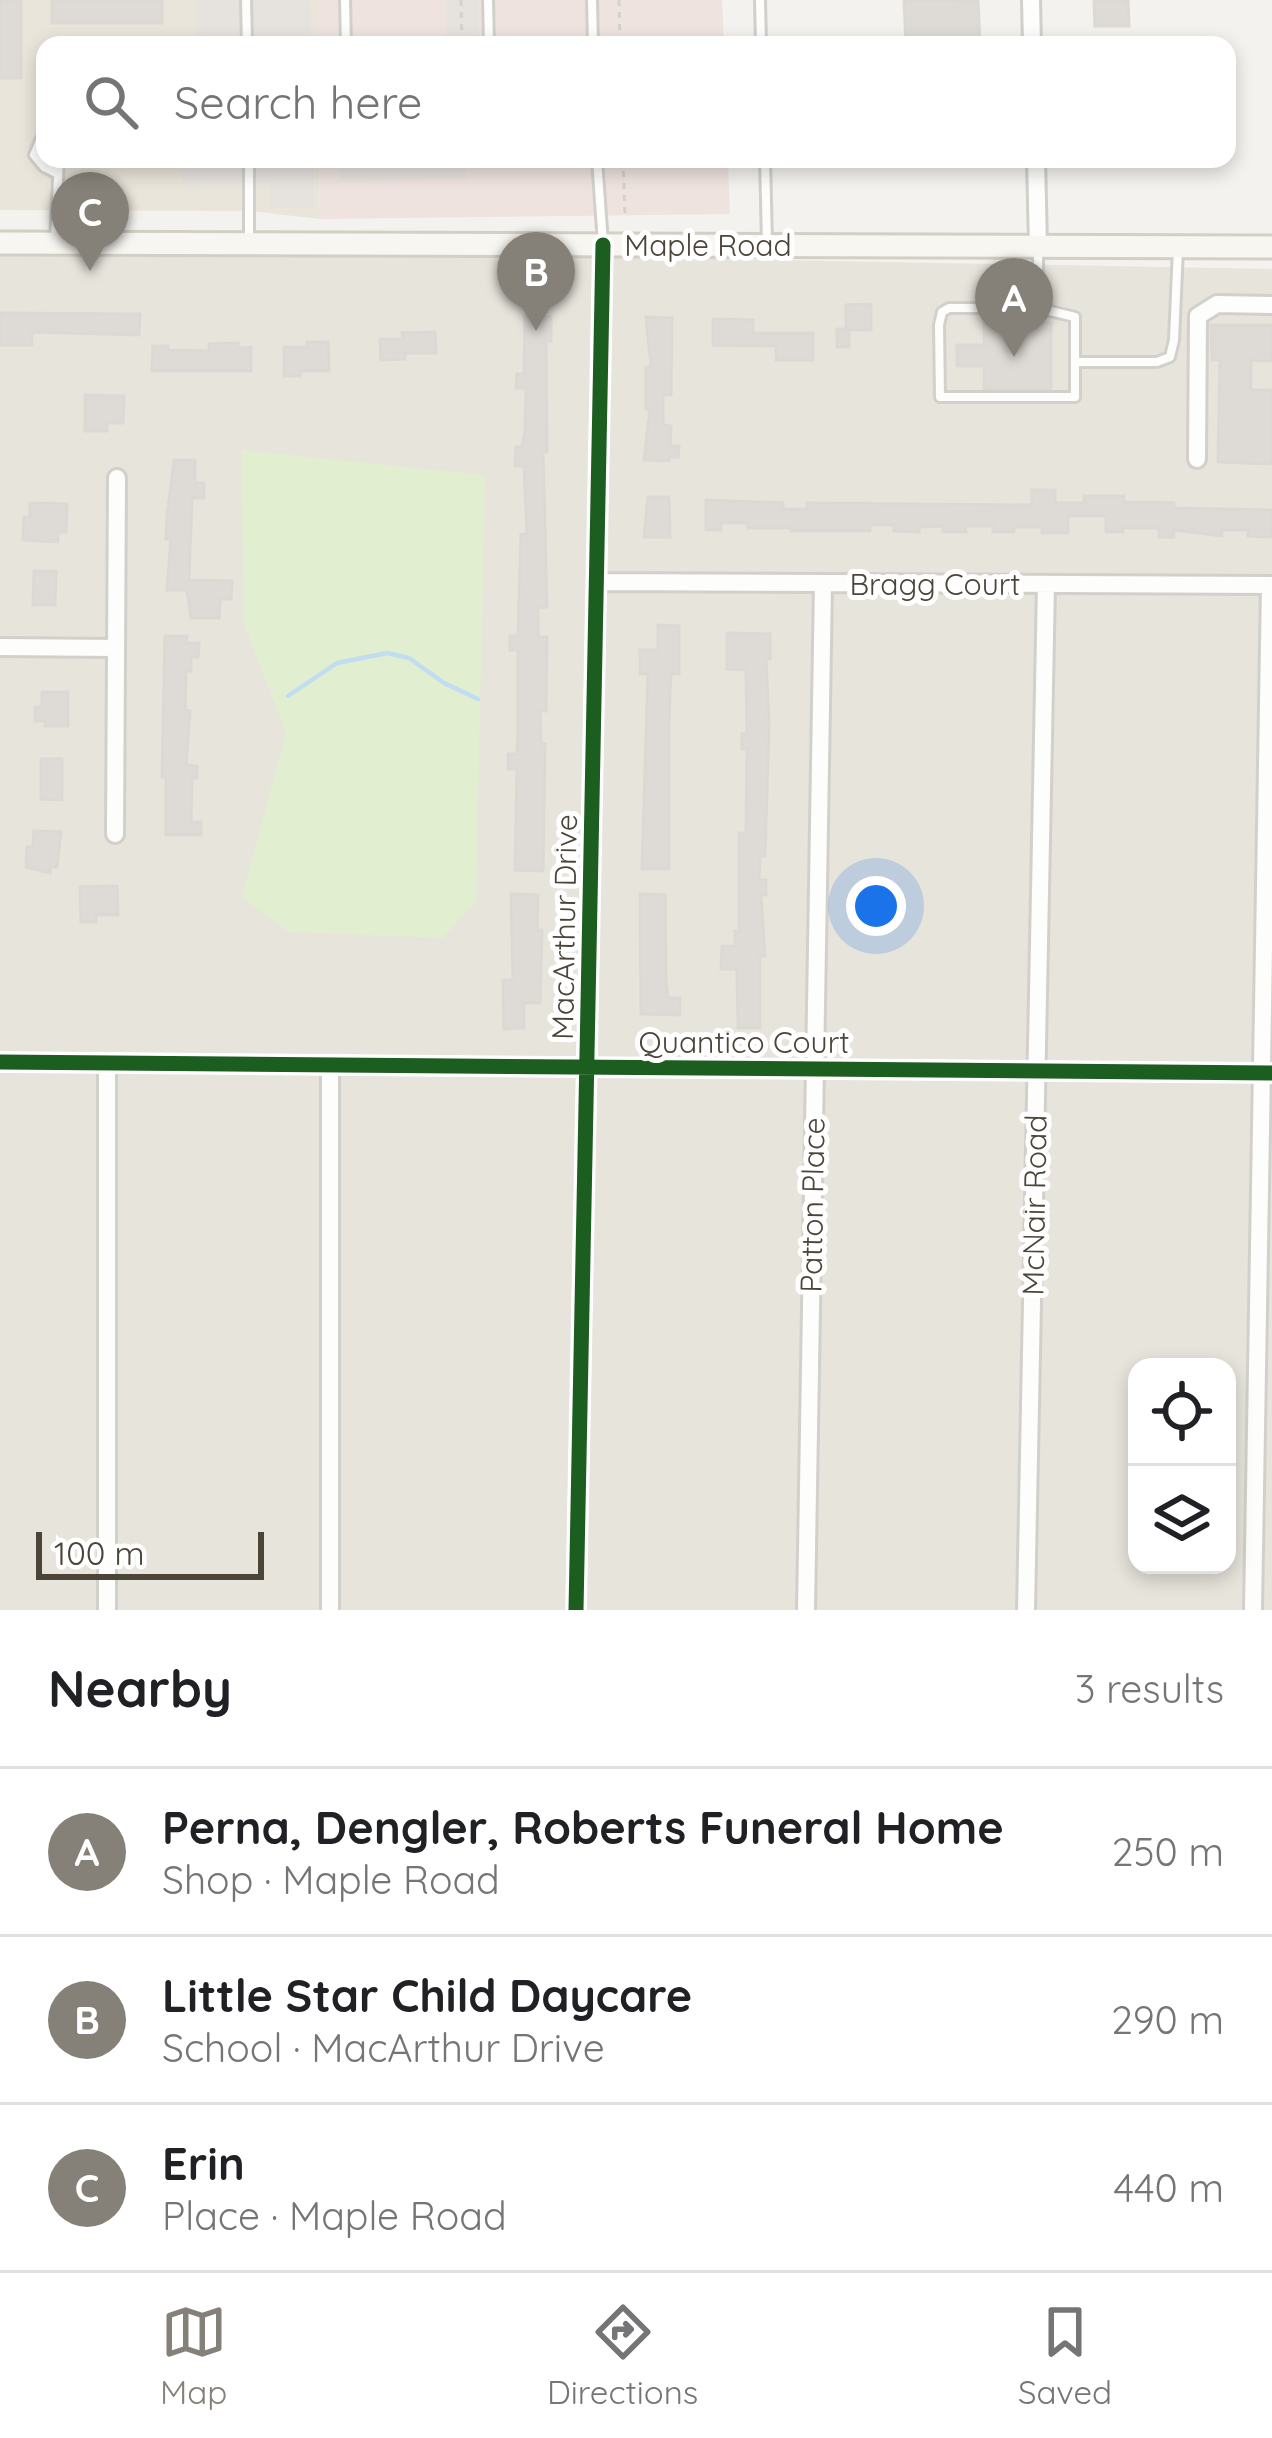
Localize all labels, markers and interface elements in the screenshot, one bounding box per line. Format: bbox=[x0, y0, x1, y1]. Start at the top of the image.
search box bbox=[36, 36, 1236, 168]
icon: search bbox=[78, 69, 144, 135]
text: Search here bbox=[174, 74, 422, 130]
pin: C bbox=[51, 172, 129, 271]
street label: Maple Road bbox=[624, 226, 792, 264]
pin: B bbox=[497, 232, 575, 331]
pin: A bbox=[975, 258, 1053, 357]
street label: Bragg Court bbox=[849, 565, 1021, 603]
street label: MacArthur Drive bbox=[543, 814, 585, 1040]
your location bbox=[846, 876, 906, 936]
street label: Quantico Court bbox=[639, 1023, 849, 1061]
street label: McNair Road bbox=[1013, 1114, 1055, 1296]
street label: Patton Place bbox=[791, 1117, 833, 1293]
map controls bbox=[1128, 1358, 1236, 1574]
button: locate bbox=[1128, 1358, 1236, 1466]
button: layers bbox=[1128, 1466, 1236, 1574]
scale bar bbox=[36, 1526, 264, 1579]
text: 100 m bbox=[54, 1532, 145, 1573]
text: Nearby bbox=[48, 1656, 232, 1720]
text: 3 results bbox=[1075, 1664, 1224, 1713]
text: Perna, Dengler, Roberts Funeral Home bbox=[162, 1799, 1004, 1855]
text: A bbox=[75, 1827, 99, 1876]
text: 250 m bbox=[1112, 1827, 1224, 1876]
text: Shop · Maple Road bbox=[162, 1855, 500, 1904]
text: Little Star Child Daycare bbox=[162, 1967, 692, 2023]
text: B bbox=[74, 1995, 100, 2044]
text: 290 m bbox=[1111, 1995, 1224, 2044]
text: School · MacArthur Drive bbox=[162, 2023, 605, 2072]
text: Erin bbox=[162, 2135, 245, 2191]
text: C bbox=[75, 2163, 99, 2212]
text: 440 m bbox=[1113, 2163, 1224, 2212]
text: Place · Maple Road bbox=[162, 2191, 507, 2240]
tab: Map bbox=[160, 2299, 227, 2412]
tab: Directions bbox=[547, 2299, 698, 2412]
tab: Saved bbox=[1018, 2299, 1112, 2412]

